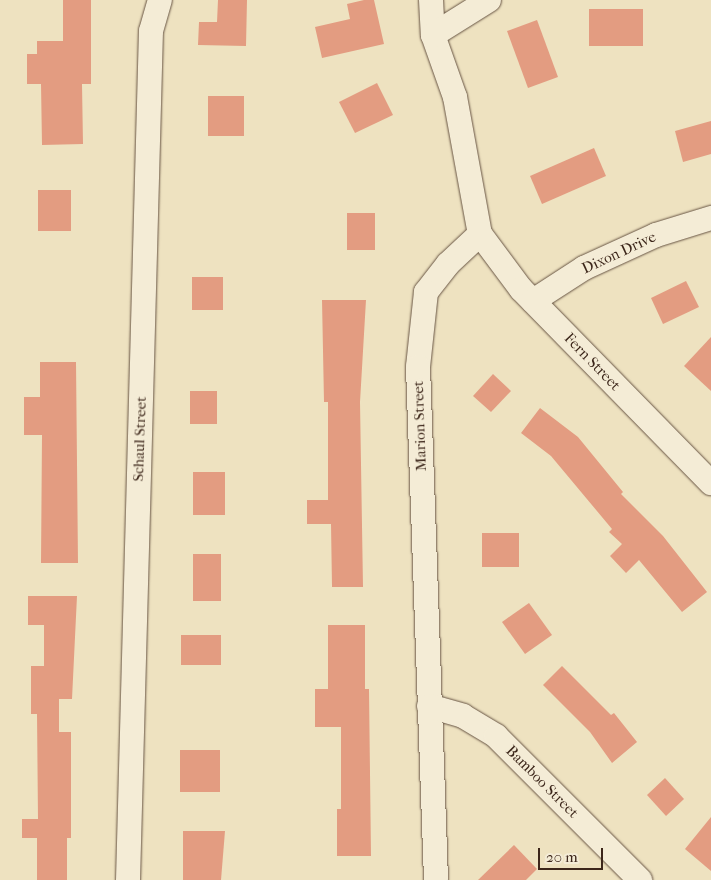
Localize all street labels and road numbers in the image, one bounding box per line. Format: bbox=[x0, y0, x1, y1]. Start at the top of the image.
street label: Dixon Drive bbox=[579, 228, 659, 278]
street label: Fern Street bbox=[560, 329, 624, 395]
street label: Marion Street bbox=[409, 381, 431, 471]
street label: Schaul Street bbox=[130, 396, 150, 482]
street label: Bamboo Street bbox=[502, 742, 582, 822]

